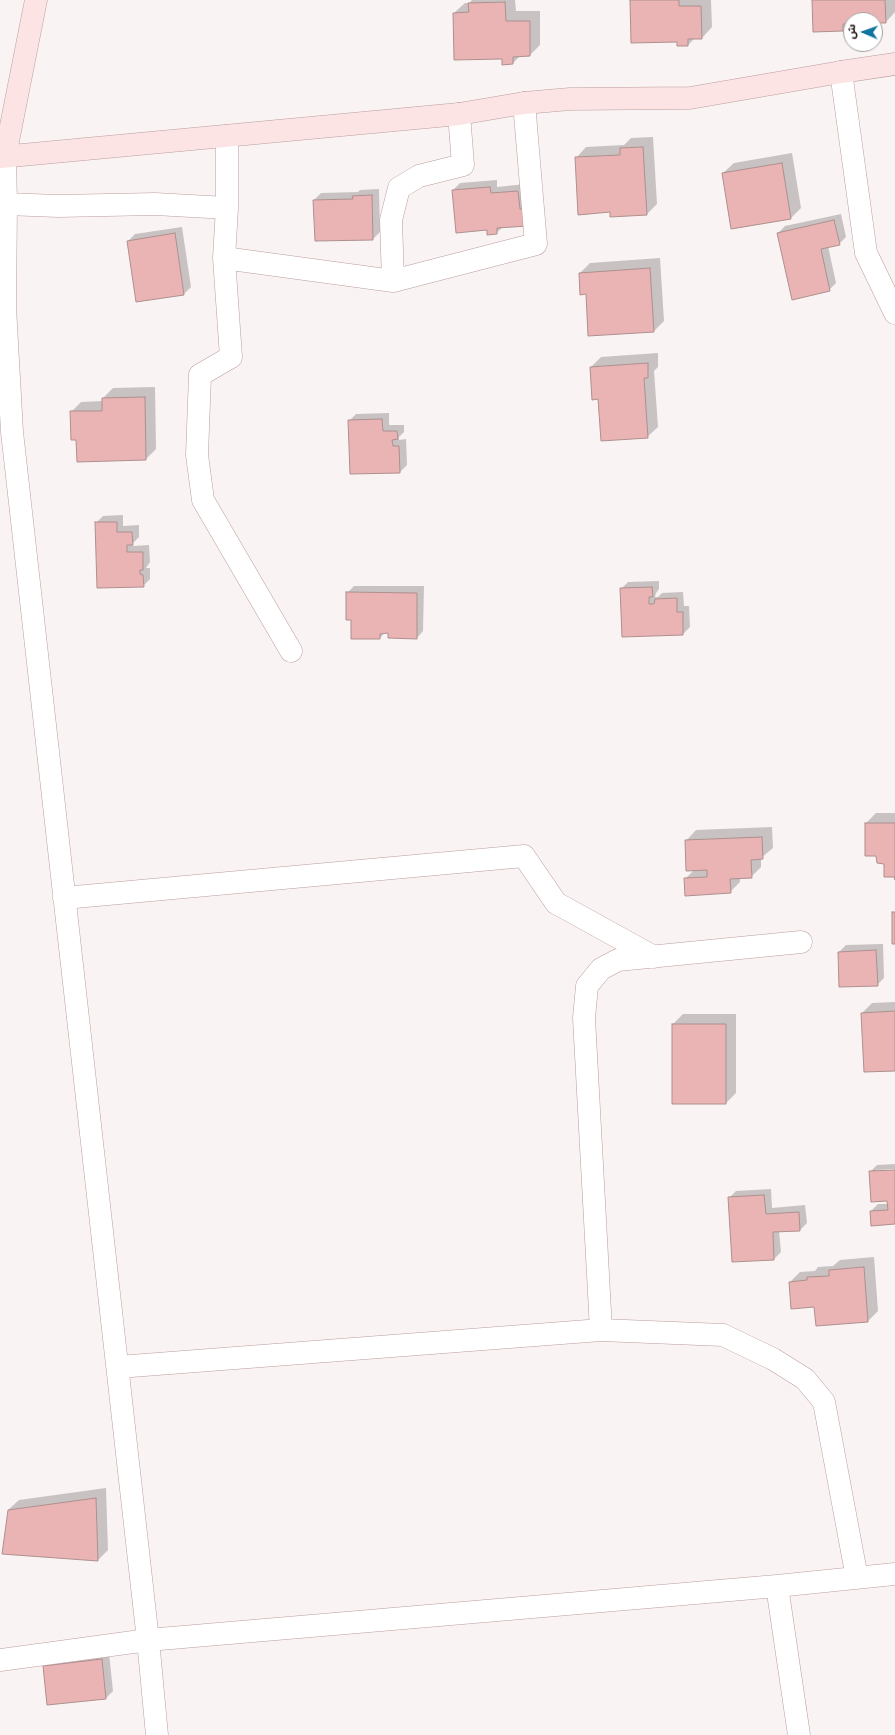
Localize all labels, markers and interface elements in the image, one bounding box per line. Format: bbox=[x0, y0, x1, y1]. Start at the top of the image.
north arrow bbox=[843, 12, 883, 52]
text: ش bbox=[844, 24, 859, 39]

